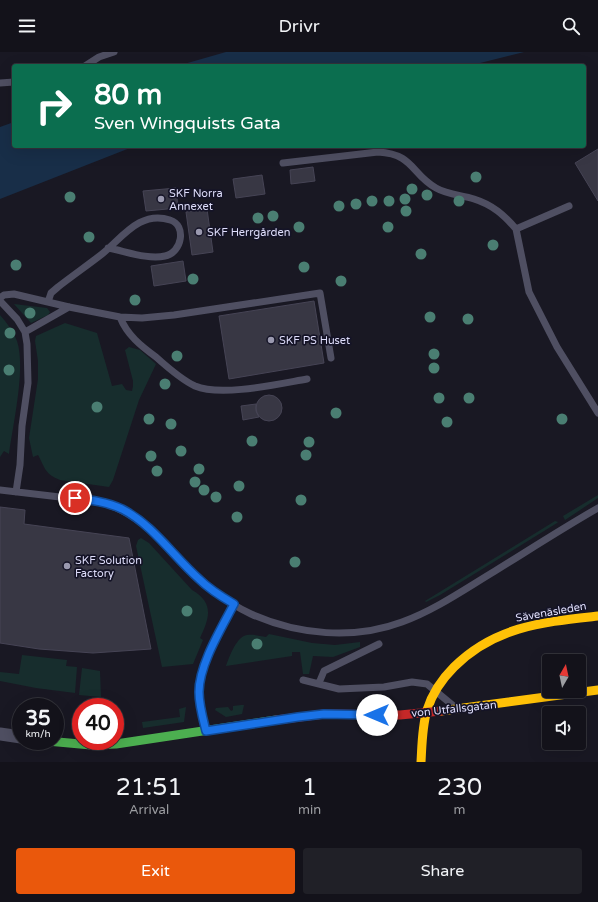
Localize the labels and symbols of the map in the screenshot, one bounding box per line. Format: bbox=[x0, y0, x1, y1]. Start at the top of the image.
place label: SKF Norra Annexet bbox=[169, 187, 223, 213]
marker: SKF Norra Annexet bbox=[156, 194, 166, 204]
place label: SKF Herrgården bbox=[207, 226, 290, 239]
marker: SKF Herrgården bbox=[194, 227, 204, 237]
place label: SKF PS Huset bbox=[279, 334, 350, 347]
marker: SKF PS Huset bbox=[266, 335, 276, 345]
pin bbox=[58, 481, 92, 515]
place label: SKF Solution Factory bbox=[75, 554, 142, 580]
marker: SKF Solution Factory bbox=[62, 561, 72, 571]
street label: Sävenäsleden bbox=[514, 599, 588, 625]
north arrow bbox=[542, 654, 586, 698]
position arrow bbox=[356, 694, 398, 736]
speed limit sign: 40 bbox=[72, 698, 124, 750]
street label: von Utfallsgatan bbox=[411, 698, 497, 720]

